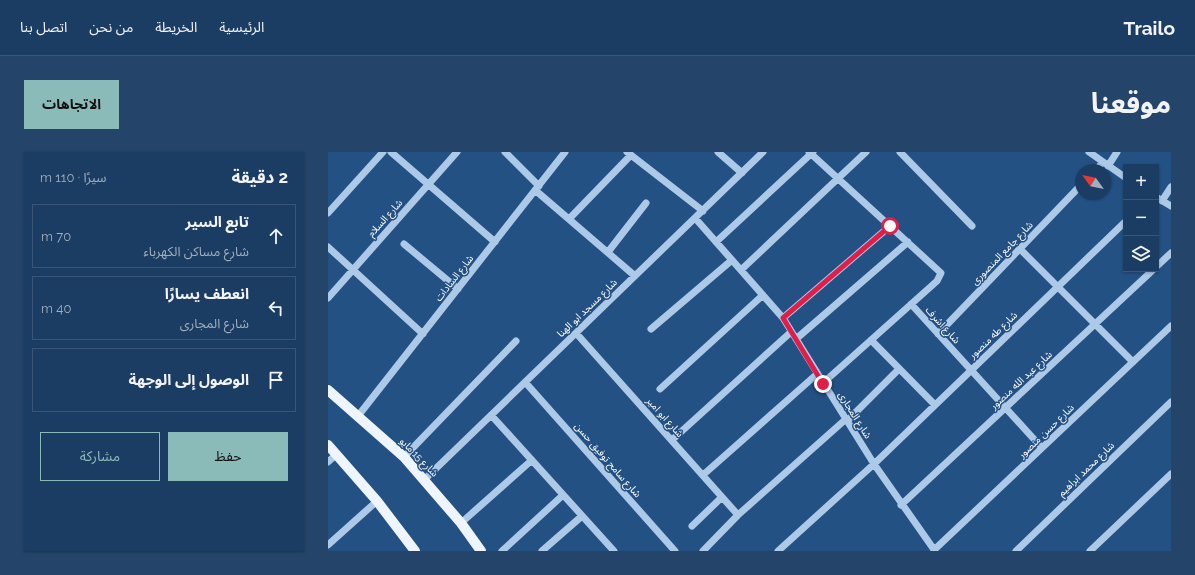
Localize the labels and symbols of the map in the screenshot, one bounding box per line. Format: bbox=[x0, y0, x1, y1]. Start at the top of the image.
north arrow bbox=[1075, 164, 1111, 200]
street label: شارع السلام bbox=[365, 197, 407, 241]
route start bbox=[881, 217, 899, 235]
street label: شارع جامع المنصورى bbox=[969, 219, 1037, 288]
street label: شارع السادات bbox=[433, 253, 477, 304]
street label: شارع مسجد ابو الهنا bbox=[555, 277, 621, 341]
street label: شارع اشرف bbox=[922, 304, 963, 347]
street label: شارع طه منصور bbox=[966, 309, 1021, 363]
street label: شارع عبد الله منصور bbox=[987, 348, 1056, 414]
route end bbox=[814, 375, 832, 393]
street label: شارع المجارى bbox=[835, 389, 874, 442]
street label: شارع ابو امير bbox=[642, 394, 686, 441]
street label: شارع حسن منصور bbox=[1015, 402, 1078, 462]
street label: شارع سامح توفيق حسن bbox=[571, 420, 644, 501]
street label: شارع 15 مايو bbox=[396, 435, 440, 480]
street label: شارع محمد ابراهيم bbox=[1056, 439, 1118, 500]

